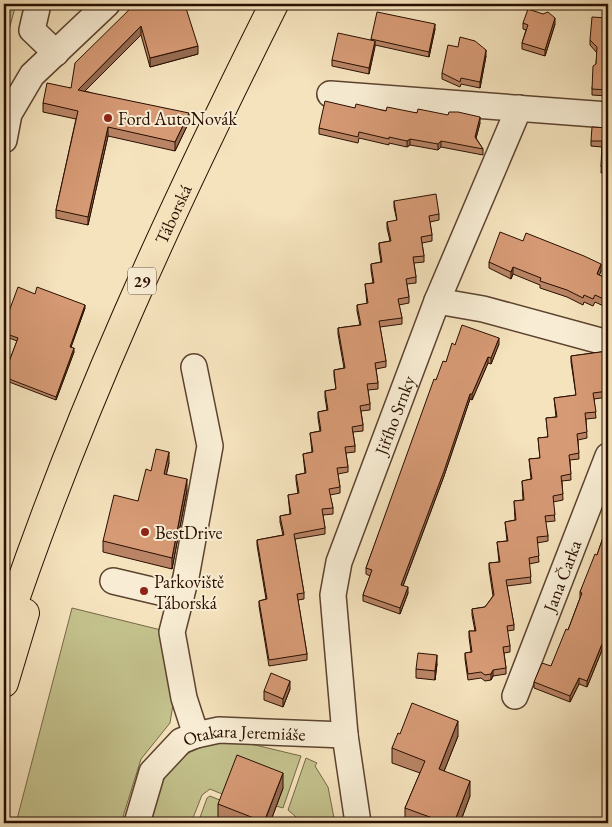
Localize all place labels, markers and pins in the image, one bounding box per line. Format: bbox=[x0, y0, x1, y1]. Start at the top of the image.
place label: Ford AutoNovák bbox=[118, 107, 238, 130]
marker: Ford AutoNovák bbox=[102, 112, 114, 124]
place label: BestDrive bbox=[155, 521, 223, 544]
marker: BestDrive bbox=[139, 526, 151, 538]
place label: Parkoviště Táborská bbox=[154, 570, 224, 614]
marker: Parkoviště Táborská bbox=[138, 585, 150, 597]

